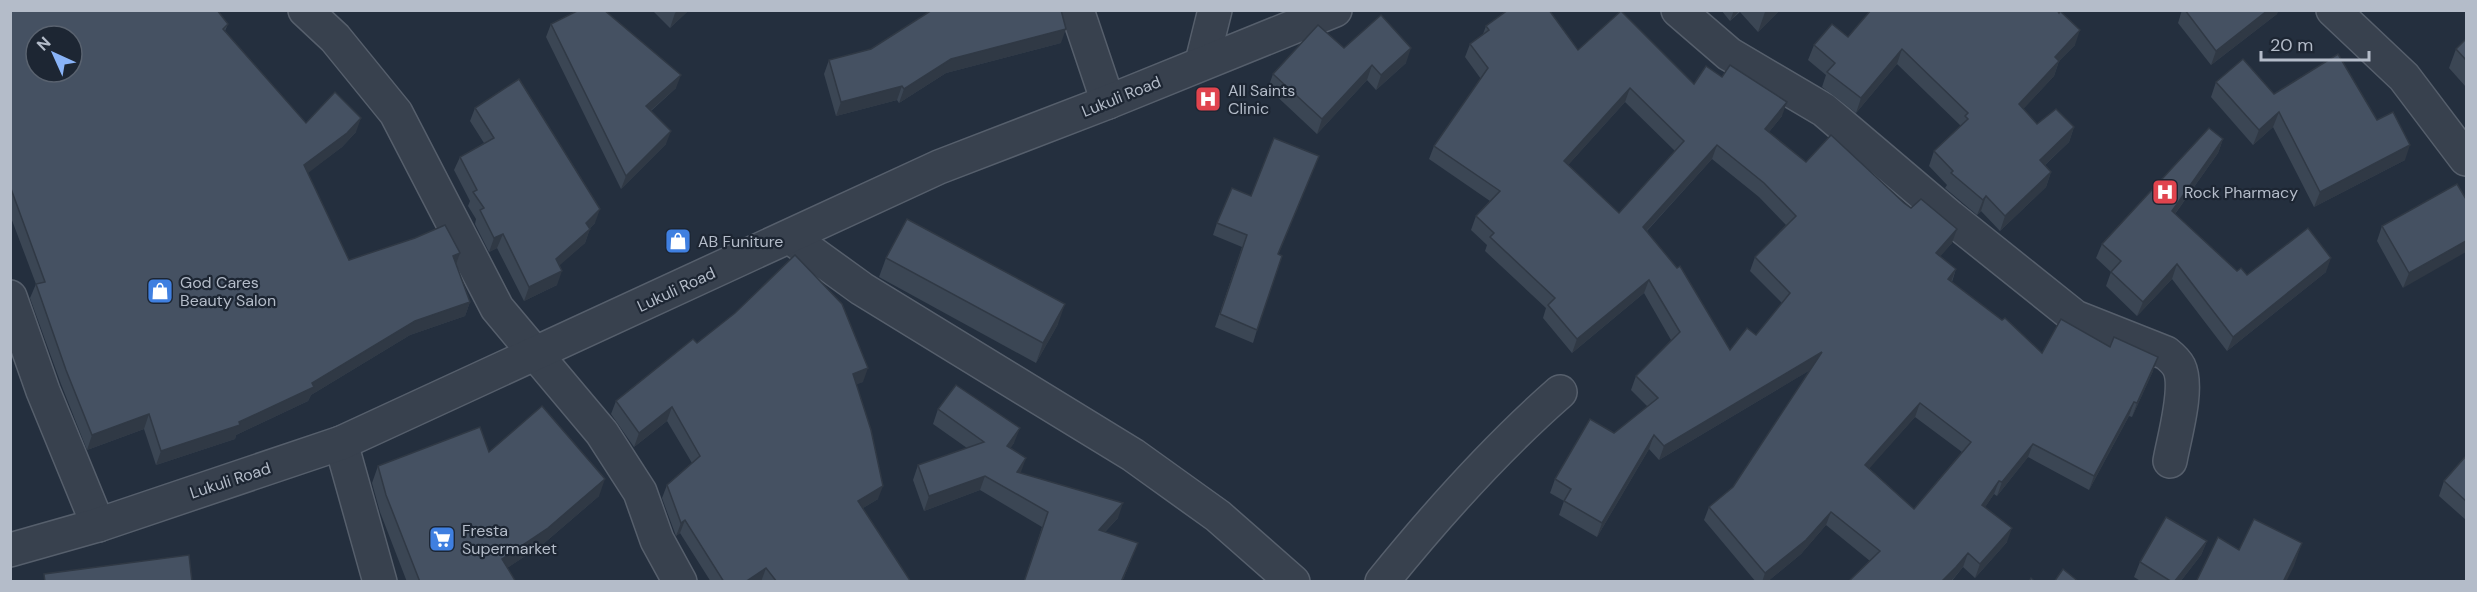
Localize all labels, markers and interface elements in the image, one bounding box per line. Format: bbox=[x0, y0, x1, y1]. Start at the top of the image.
north arrow bbox=[24, 24, 84, 84]
scale bar bbox=[2261, 24, 2369, 62]
text: N bbox=[32, 32, 55, 55]
text: 20 m bbox=[2270, 33, 2313, 57]
street label: Lukuli Road bbox=[1078, 71, 1164, 122]
place label: All Saints Clinic bbox=[1228, 80, 1295, 119]
hospital icon: All Saints Clinic bbox=[1193, 84, 1223, 114]
hospital icon: Rock Pharmacy bbox=[2150, 177, 2180, 207]
place label: Rock Pharmacy bbox=[2184, 182, 2298, 203]
shop icon: AB Funiture bbox=[663, 226, 693, 256]
place label: AB Funiture bbox=[698, 231, 783, 252]
street label: Lukuli Road bbox=[634, 262, 719, 317]
place label: God Cares Beauty Salon bbox=[180, 272, 276, 311]
shop icon: God Cares Beauty Salon bbox=[145, 276, 175, 306]
street label: Lukuli Road bbox=[187, 458, 273, 503]
place label: Fresta Supermarket bbox=[462, 520, 557, 559]
supermarket icon: Fresta Supermarket bbox=[427, 524, 457, 554]

